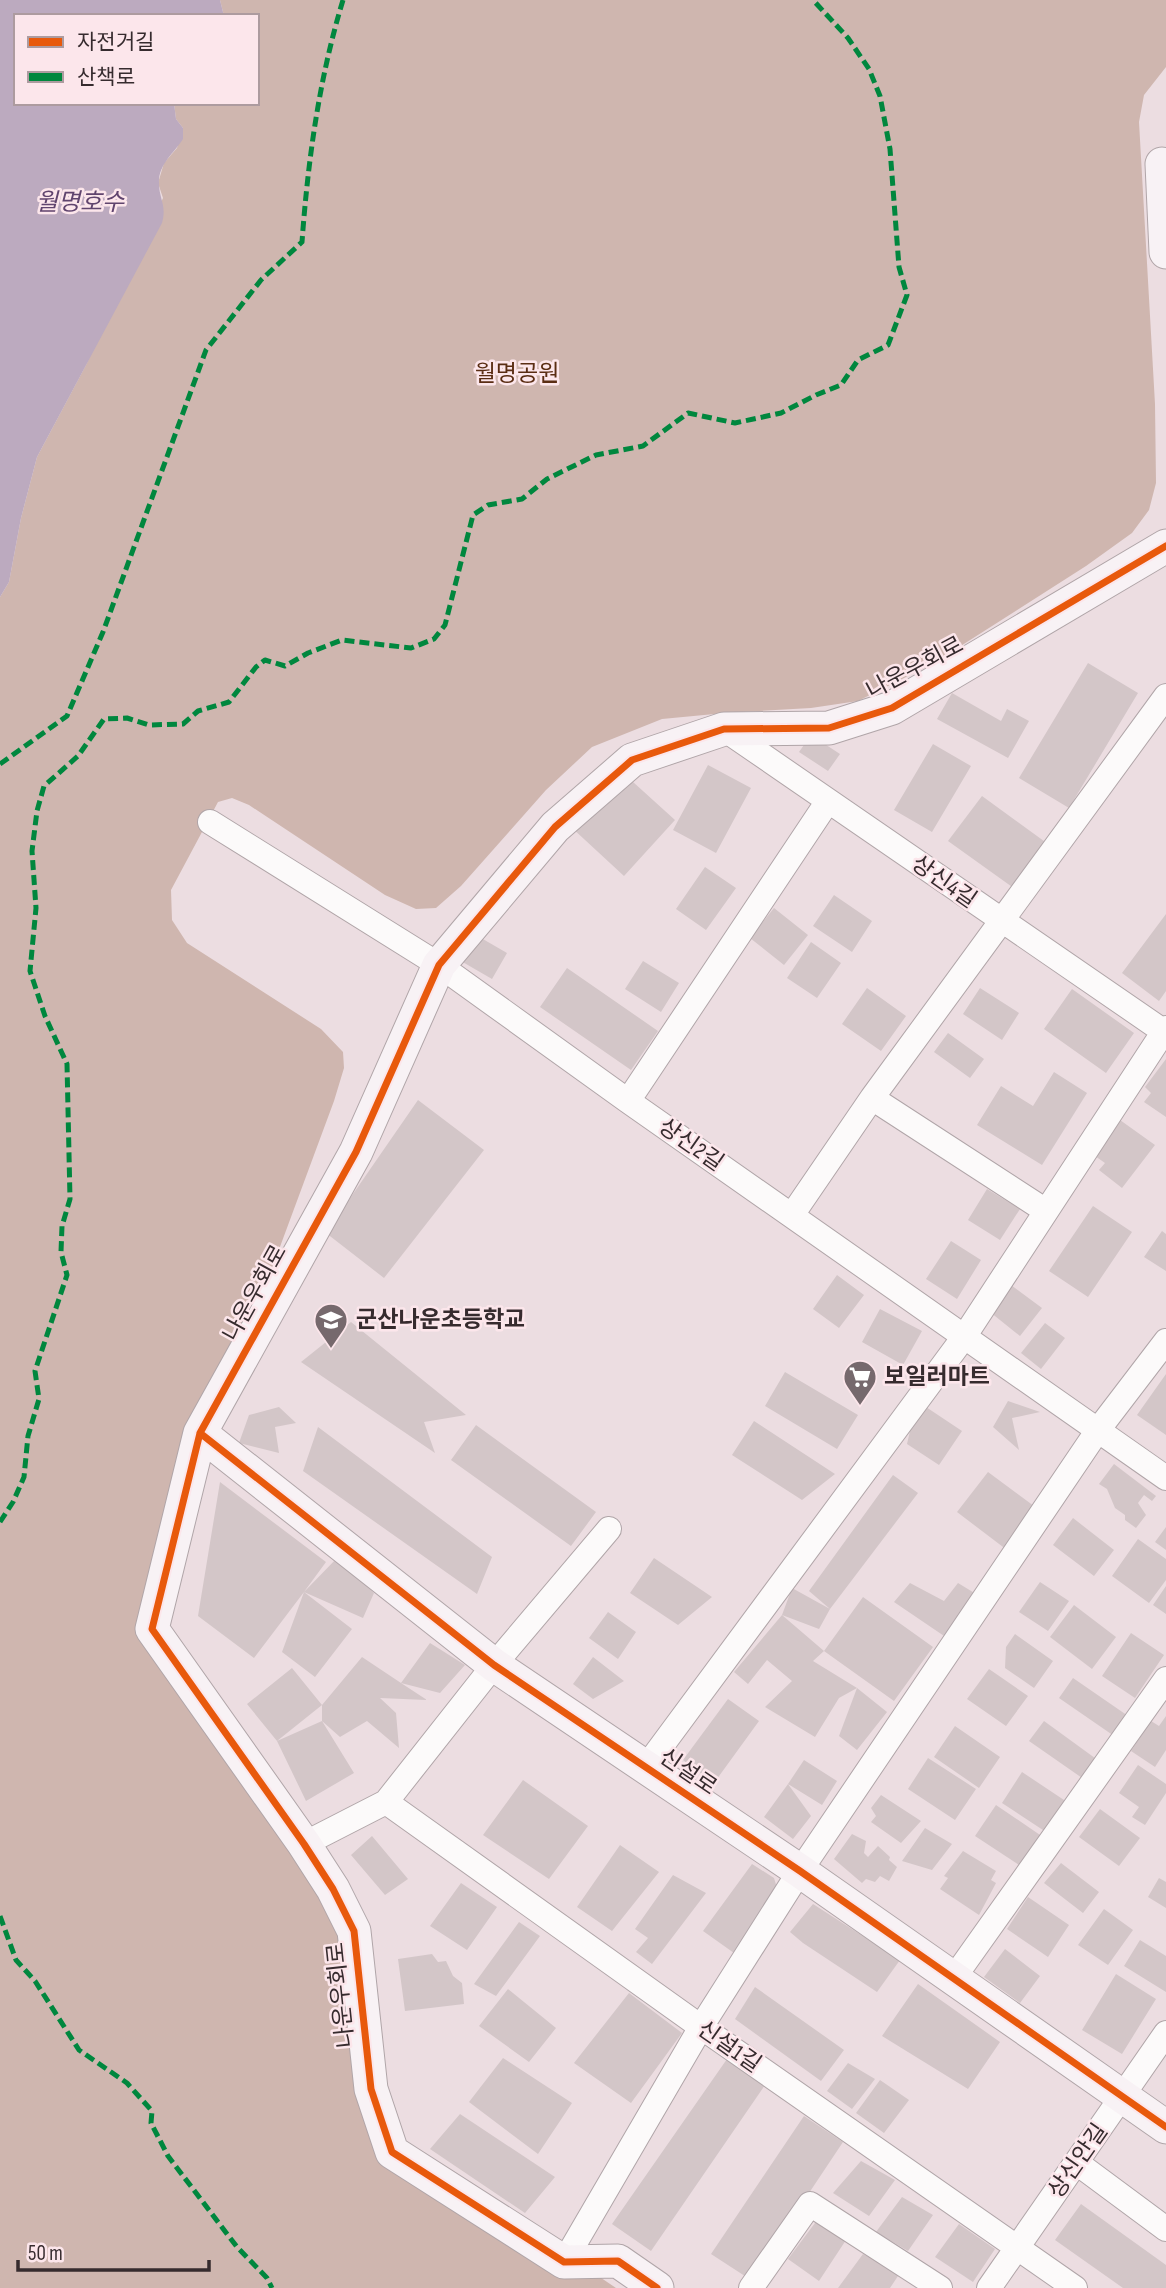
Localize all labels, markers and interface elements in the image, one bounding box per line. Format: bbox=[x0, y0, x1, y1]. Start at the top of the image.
legend bbox=[14, 14, 259, 105]
text: 자전거길 bbox=[77, 30, 154, 55]
text: 산책로 bbox=[77, 65, 135, 90]
water label: 월명호수 bbox=[36, 188, 125, 217]
park label: 월명공원 bbox=[475, 360, 559, 388]
street label: 나운우회로 bbox=[862, 631, 968, 705]
street label: 상신4길 bbox=[906, 850, 982, 914]
street label: 상신2길 bbox=[653, 1113, 729, 1177]
street label: 나운우회로 bbox=[217, 1240, 293, 1346]
school or university icon: 군산나운초등학교 bbox=[312, 1301, 350, 1350]
place label: 군산나운초등학교 bbox=[356, 1306, 525, 1334]
supermarket icon: 보일러마트 bbox=[841, 1358, 879, 1407]
place label: 보일러마트 bbox=[884, 1363, 990, 1391]
street label: 신설로 bbox=[654, 1743, 722, 1801]
street label: 나운우회로 bbox=[322, 1941, 360, 2049]
street label: 신설1길 bbox=[692, 2015, 766, 2079]
street label: 상신안길 bbox=[1042, 2118, 1114, 2204]
scale bar bbox=[18, 2228, 208, 2272]
text: 50 m bbox=[28, 2241, 63, 2266]

